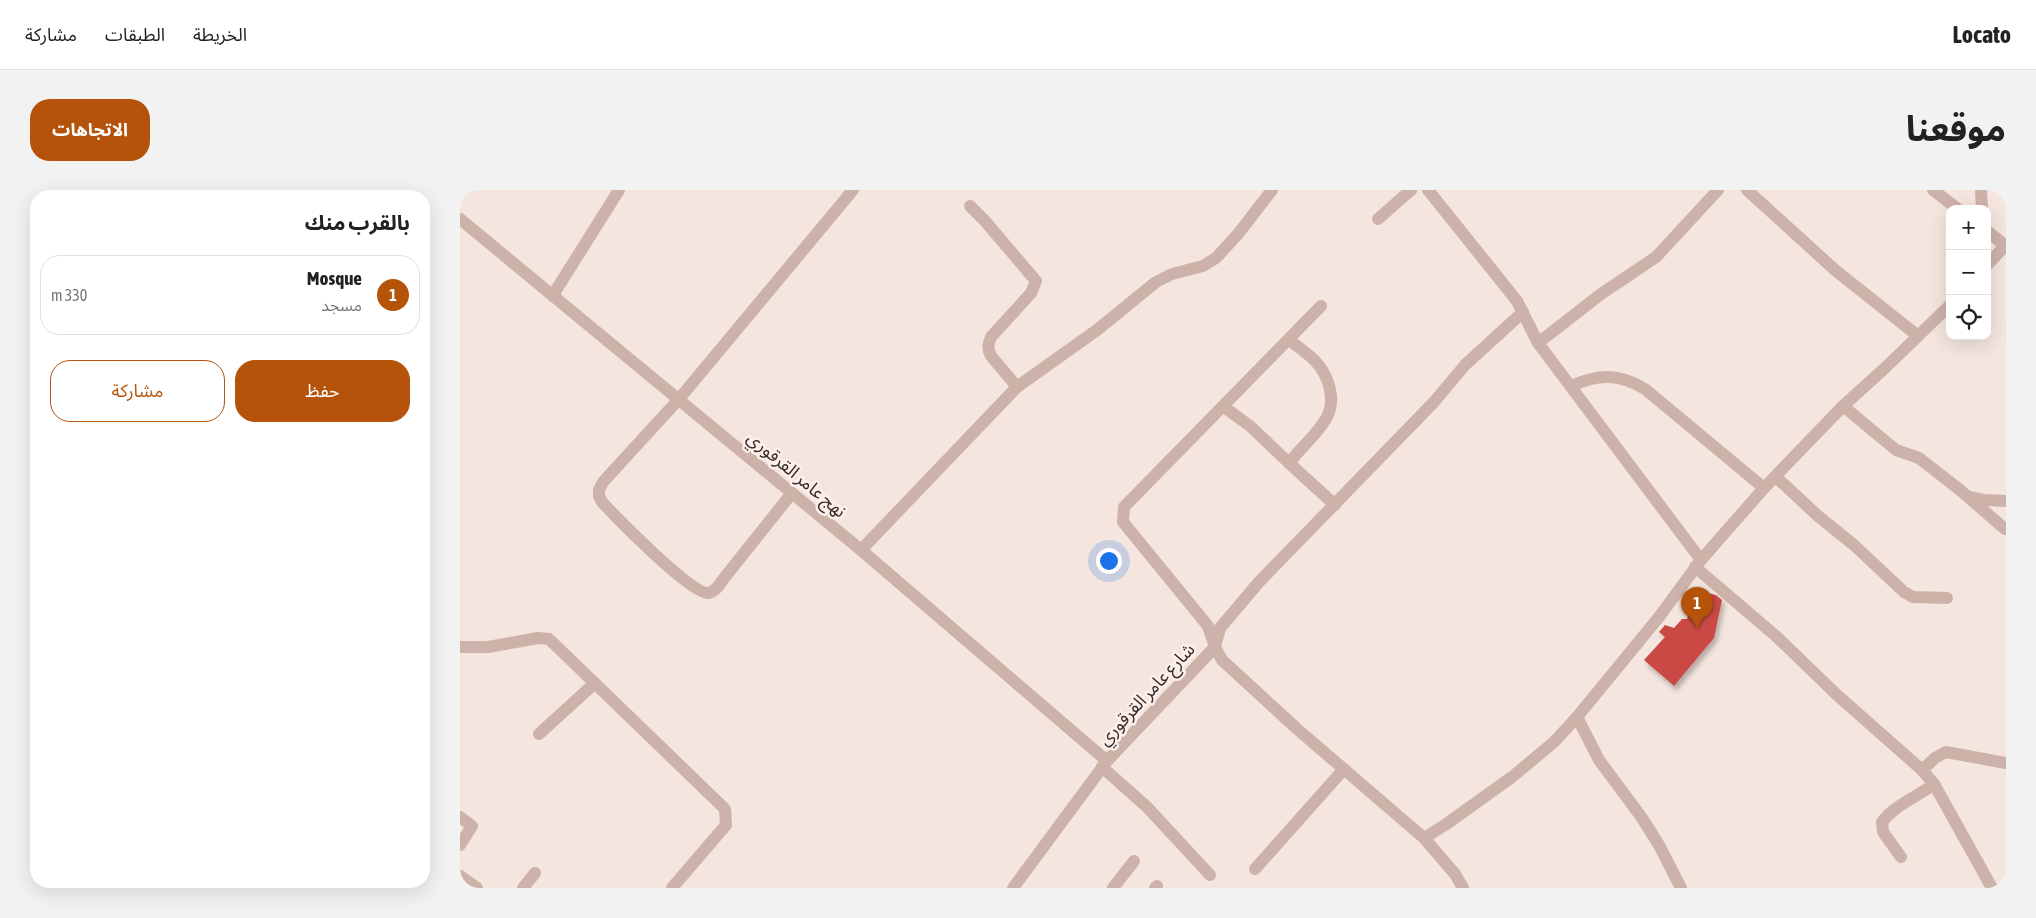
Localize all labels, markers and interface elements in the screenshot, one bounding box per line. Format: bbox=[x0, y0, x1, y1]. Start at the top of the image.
text: Locato bbox=[1952, 21, 2011, 48]
text: مشاركة bbox=[25, 24, 77, 45]
text: الطبقات bbox=[105, 24, 165, 45]
text: الخريطة bbox=[193, 24, 247, 45]
button: الاتجاهات bbox=[30, 99, 150, 161]
text: موقعنا bbox=[1906, 108, 2006, 148]
map controls bbox=[1946, 205, 1991, 340]
button: + bbox=[1946, 205, 1991, 250]
text: بالقرب منك bbox=[305, 210, 410, 234]
button: − bbox=[1946, 250, 1991, 295]
text: Mosque bbox=[307, 267, 362, 289]
text: 330 m bbox=[51, 286, 87, 304]
text: 1 bbox=[389, 286, 397, 304]
button: locate bbox=[1946, 295, 1991, 340]
text: مسجد bbox=[321, 296, 362, 314]
button: مشاركة bbox=[50, 360, 225, 422]
button: حفظ bbox=[235, 360, 410, 422]
street label: نهج عامر القرقوري bbox=[741, 427, 851, 524]
your location bbox=[1096, 548, 1122, 574]
pin: 1 bbox=[1681, 587, 1713, 628]
street label: شارع عامر القرقوري bbox=[1093, 639, 1202, 752]

